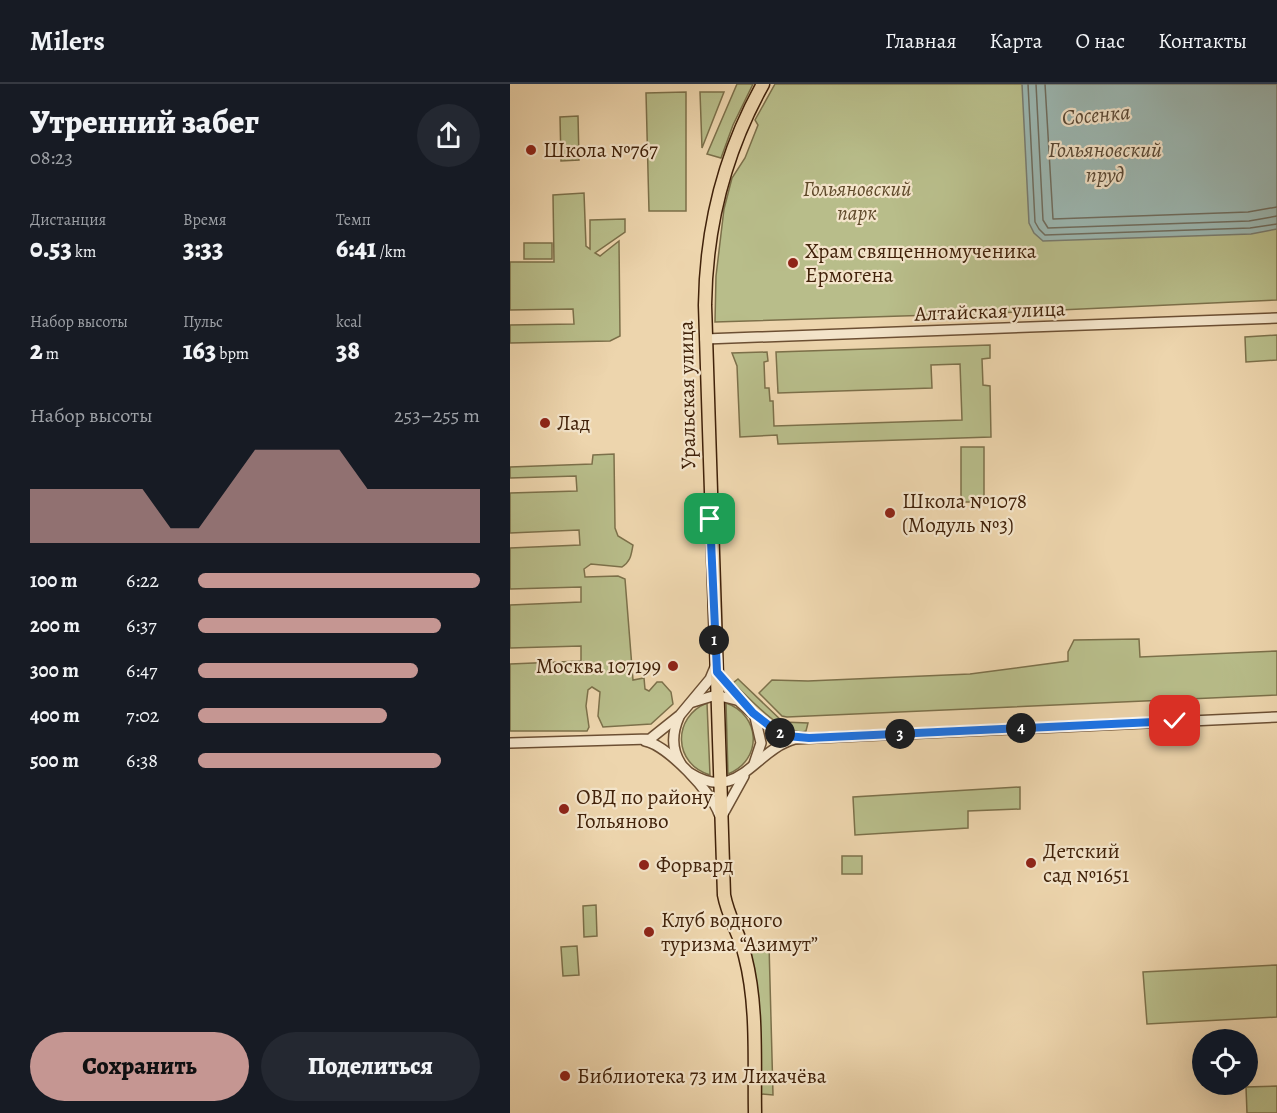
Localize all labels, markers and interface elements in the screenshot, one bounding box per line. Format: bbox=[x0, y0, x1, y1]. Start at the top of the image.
text: Milers bbox=[30, 22, 105, 60]
text: Главная bbox=[885, 27, 957, 55]
text: Карта bbox=[990, 27, 1042, 55]
text: О нас bbox=[1075, 27, 1125, 55]
text: Контакты bbox=[1158, 27, 1247, 55]
water label: Сосенка bbox=[1061, 97, 1132, 133]
text: Утренний забег bbox=[30, 99, 259, 144]
button: share bbox=[417, 104, 480, 167]
water label: Гольяновский пруд bbox=[1048, 135, 1162, 190]
place label: Школа №767 bbox=[543, 136, 658, 164]
marker: Школа №767 bbox=[524, 143, 538, 157]
text: 08:23 bbox=[30, 144, 73, 171]
park label: Гольяновcкий парк bbox=[803, 175, 911, 227]
text: Дистанция bbox=[30, 209, 106, 231]
text: Время bbox=[183, 209, 227, 231]
text: Темп bbox=[336, 209, 371, 231]
text: 0.53 bbox=[30, 231, 72, 266]
text: 3:33 bbox=[183, 231, 223, 266]
text: 6:41 bbox=[336, 231, 376, 266]
place label: Храм священномученика Ермогена bbox=[805, 237, 1037, 289]
text: km bbox=[72, 241, 96, 263]
text: /km bbox=[376, 241, 406, 263]
marker: Храм священномученика Ермогена bbox=[786, 256, 800, 270]
street label: Алтайская улица bbox=[913, 294, 1066, 328]
text: Набор высоты bbox=[30, 311, 128, 333]
text: Пульс bbox=[183, 311, 223, 333]
text: kcal bbox=[336, 311, 362, 333]
street label: Уральская улица bbox=[672, 320, 702, 470]
text: 2 bbox=[30, 333, 43, 368]
text: 163 bbox=[183, 333, 216, 368]
text: 38 bbox=[336, 333, 360, 368]
text: m bbox=[43, 343, 59, 365]
text: bpm bbox=[216, 343, 249, 365]
text: Набор высоты bbox=[30, 402, 153, 429]
text: 253–255 m bbox=[394, 402, 480, 429]
place label: Лад bbox=[557, 409, 590, 437]
marker: Лад bbox=[538, 416, 552, 430]
place label: Школа №1078 (Модуль №3) bbox=[902, 487, 1027, 539]
pin bbox=[684, 493, 735, 544]
icon: arrive bbox=[693, 502, 726, 535]
marker: Школа №1078 (Модуль №3) bbox=[883, 506, 897, 520]
text: 100 m bbox=[30, 567, 78, 594]
text: 6:22 bbox=[126, 567, 159, 594]
text: 200 m bbox=[30, 612, 80, 639]
text: 6:37 bbox=[126, 612, 157, 639]
pin: 1 bbox=[699, 625, 729, 655]
text: 1 bbox=[711, 629, 717, 651]
place label: Москва 107199 bbox=[536, 652, 661, 680]
text: 300 m bbox=[30, 657, 79, 684]
text: 6:47 bbox=[126, 657, 157, 684]
marker: Москва 107199 bbox=[666, 659, 680, 673]
pin bbox=[1149, 695, 1200, 746]
text: 400 m bbox=[30, 702, 80, 729]
text: 7:02 bbox=[126, 702, 159, 729]
icon: check bbox=[1158, 704, 1191, 737]
pin: 4 bbox=[1006, 713, 1036, 743]
text: 4 bbox=[1017, 717, 1025, 739]
pin: 2 bbox=[765, 718, 795, 748]
pin: 3 bbox=[885, 719, 915, 749]
text: 2 bbox=[776, 722, 784, 744]
text: 3 bbox=[897, 723, 903, 745]
text: 500 m bbox=[30, 747, 79, 774]
text: 6:38 bbox=[126, 747, 158, 774]
place label: ОВД по району Гольяново bbox=[576, 783, 713, 835]
marker: ОВД по району Гольяново bbox=[557, 802, 571, 816]
place label: Детский сад №1651 bbox=[1043, 837, 1129, 889]
place label: Форвард bbox=[656, 851, 733, 879]
marker: Детский сад №1651 bbox=[1024, 856, 1038, 870]
marker: Форвард bbox=[637, 858, 651, 872]
place label: Клуб водного туризма “Азимут” bbox=[661, 906, 818, 958]
marker: Клуб водного туризма “Азимут” bbox=[642, 925, 656, 939]
map controls bbox=[1192, 1029, 1258, 1095]
button: locate bbox=[1192, 1029, 1258, 1095]
button: Сохранить bbox=[30, 1032, 249, 1101]
button: Поделиться bbox=[261, 1032, 480, 1101]
place label: Библиотека 73 им Лихачёва bbox=[577, 1062, 827, 1090]
marker: Библиотека 73 им Лихачёва bbox=[558, 1069, 572, 1083]

